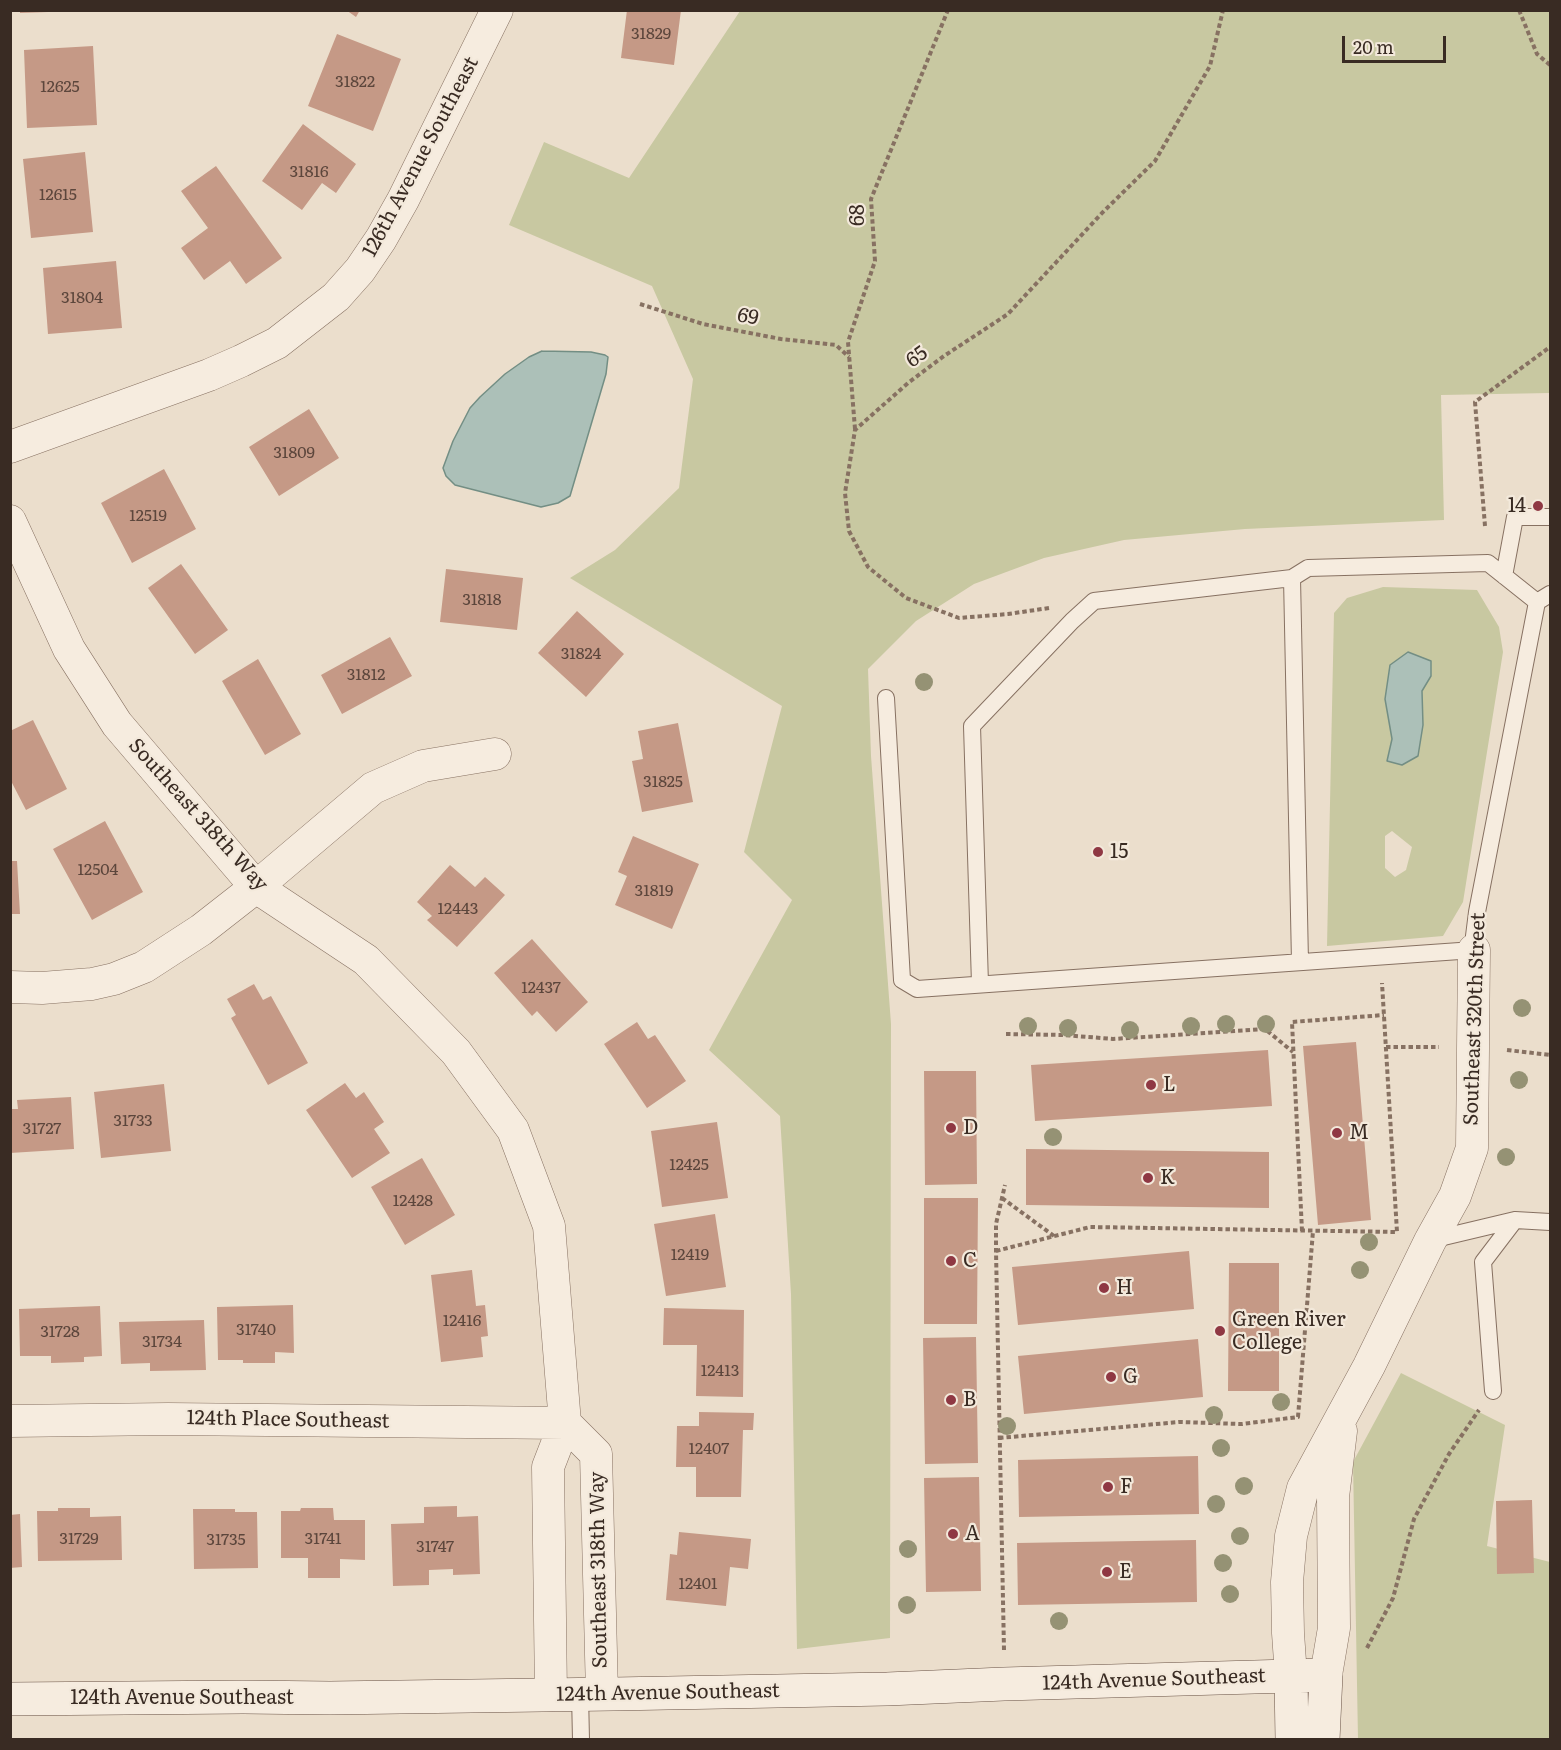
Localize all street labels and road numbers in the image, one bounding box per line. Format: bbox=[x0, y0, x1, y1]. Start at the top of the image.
street label: 126th Avenue Southeast bbox=[358, 53, 484, 261]
street label: 68 bbox=[846, 204, 870, 226]
street label: 69 bbox=[735, 303, 761, 331]
street label: 65 bbox=[901, 341, 933, 373]
street label: Southeast 318th Way bbox=[123, 734, 273, 896]
street label: Southeast 320th Street bbox=[1459, 912, 1491, 1126]
street label: 124th Place Southeast bbox=[186, 1406, 390, 1434]
street label: Southeast 318th Way bbox=[585, 1471, 613, 1669]
street label: 124th Avenue Southeast bbox=[1042, 1664, 1266, 1696]
street label: 124th Avenue Southeast bbox=[556, 1679, 780, 1707]
street label: 124th Avenue Southeast bbox=[70, 1686, 294, 1710]

